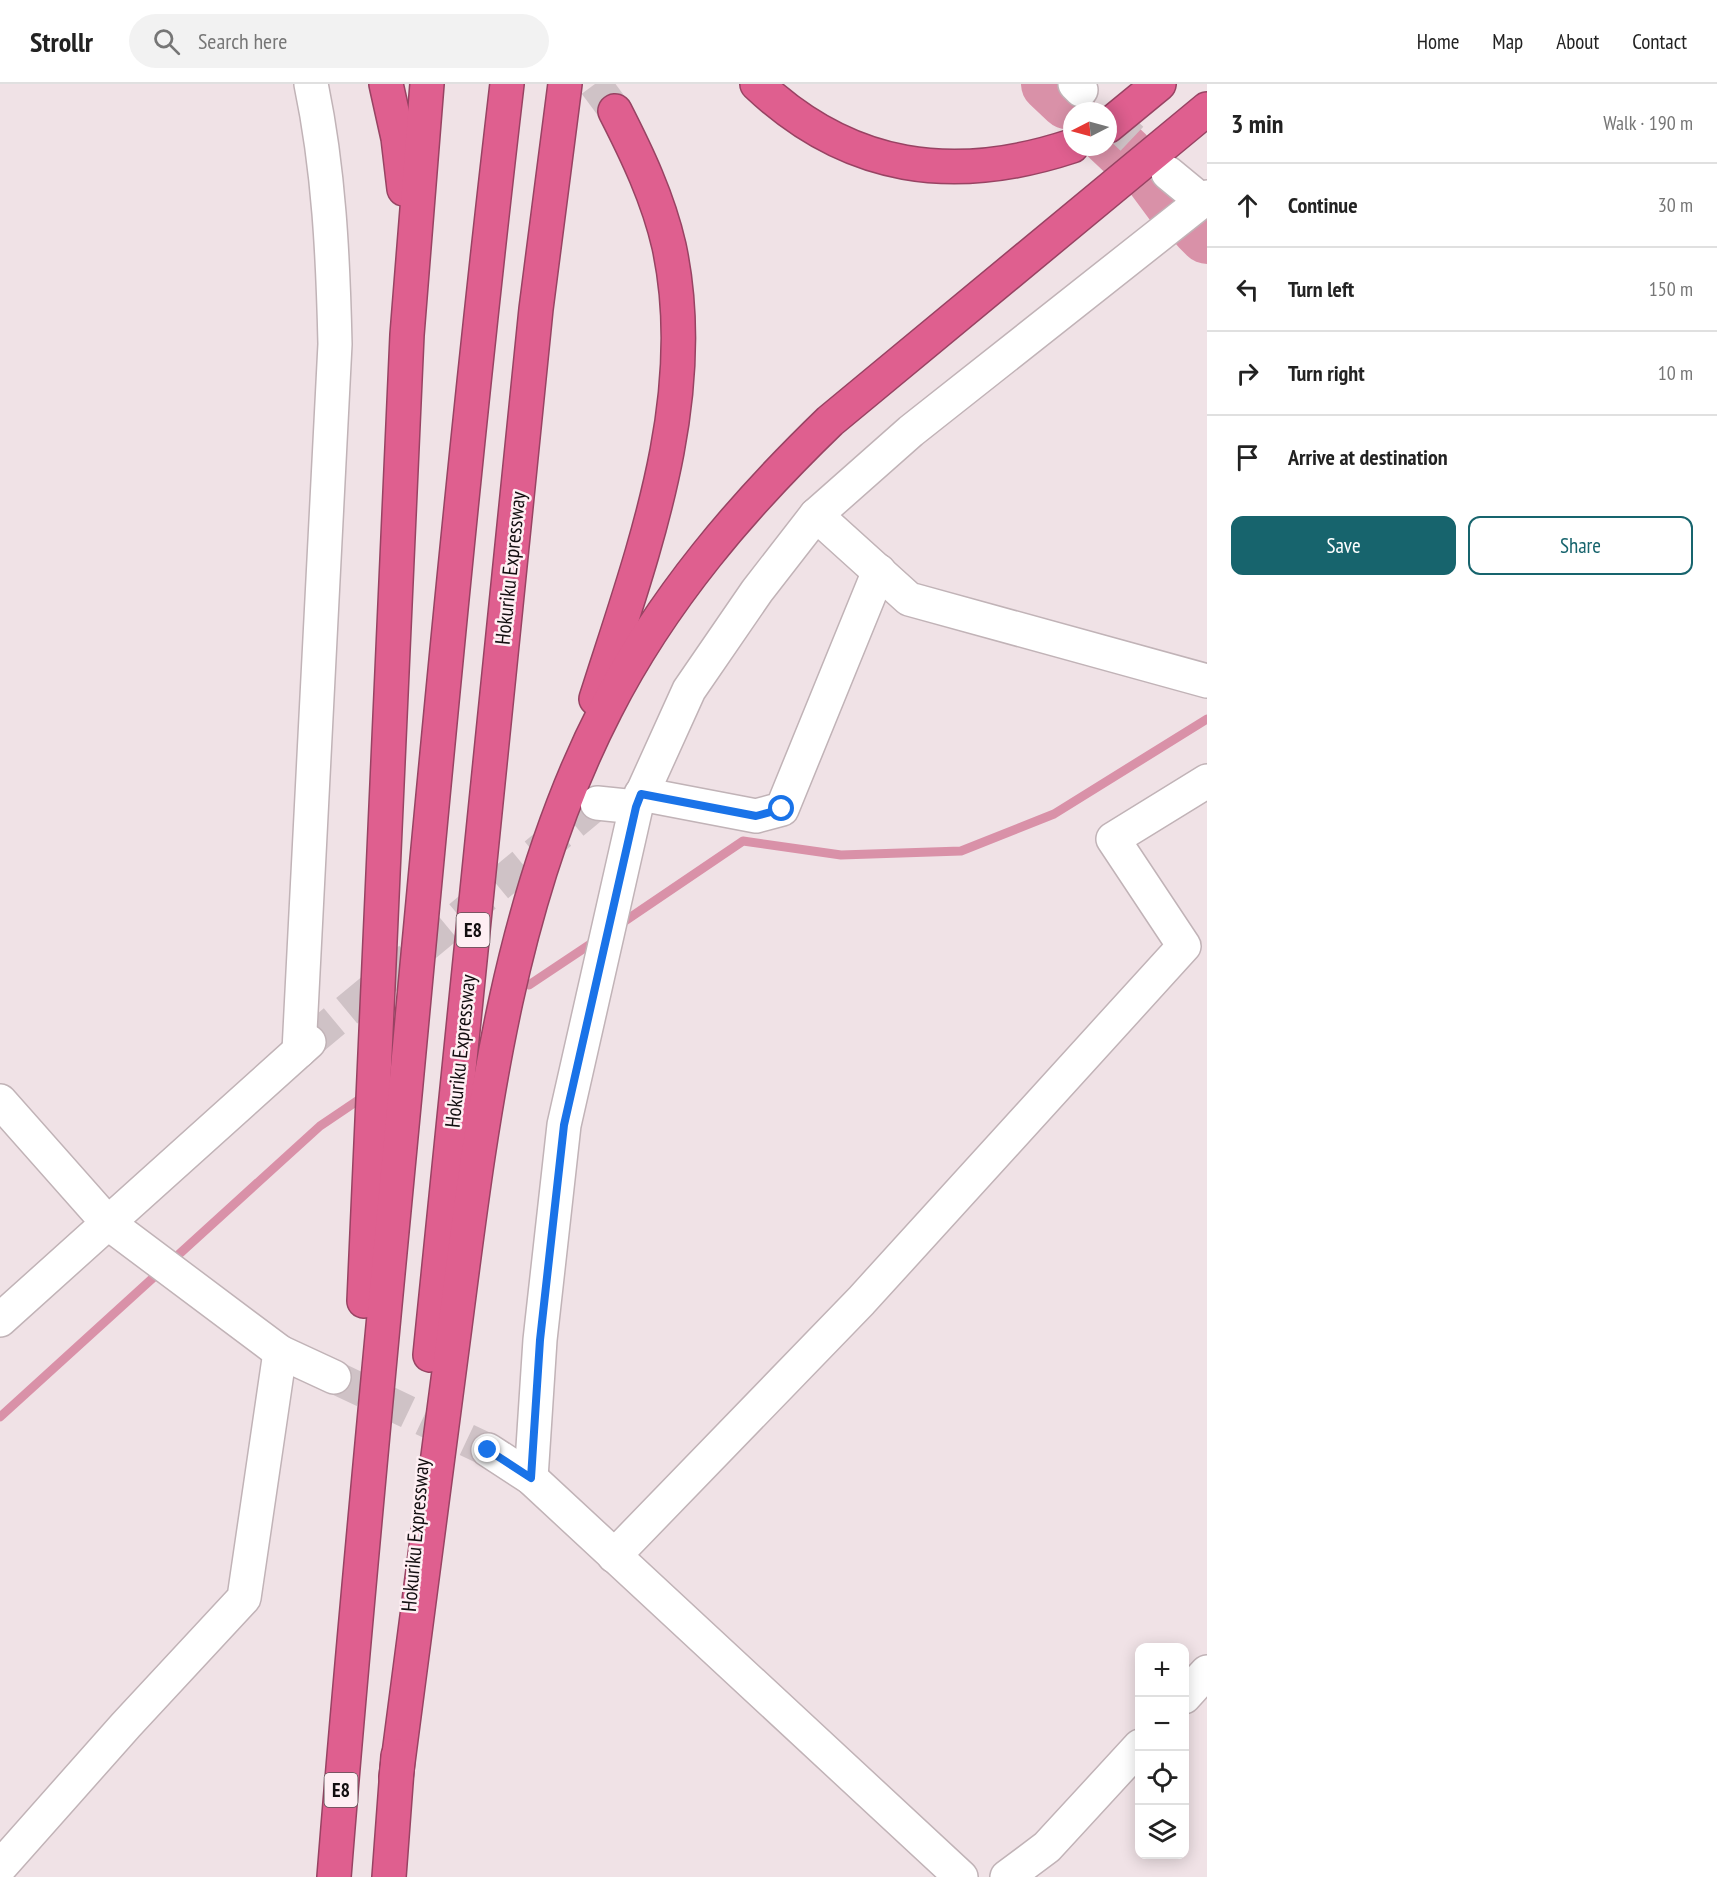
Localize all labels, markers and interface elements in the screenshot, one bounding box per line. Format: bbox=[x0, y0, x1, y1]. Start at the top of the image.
search box bbox=[129, 14, 549, 68]
text: Strollr bbox=[30, 23, 93, 60]
icon: search bbox=[150, 25, 183, 58]
text: Search here bbox=[198, 27, 287, 55]
text: Home bbox=[1417, 28, 1459, 55]
text: Map bbox=[1492, 28, 1523, 55]
text: About bbox=[1556, 28, 1599, 55]
text: Contact bbox=[1632, 28, 1687, 55]
north arrow bbox=[1063, 102, 1117, 156]
text: 3 min bbox=[1231, 107, 1284, 140]
text: Walk · 190 m bbox=[1603, 110, 1693, 136]
icon: ahead bbox=[1231, 189, 1264, 222]
text: Continue bbox=[1288, 191, 1358, 219]
text: 30 m bbox=[1658, 192, 1693, 218]
icon: left bbox=[1231, 273, 1264, 306]
text: Turn left bbox=[1288, 275, 1354, 303]
text: 150 m bbox=[1649, 276, 1693, 302]
icon: right bbox=[1231, 357, 1264, 390]
text: Turn right bbox=[1288, 359, 1365, 387]
text: 10 m bbox=[1658, 360, 1693, 386]
icon: arrive bbox=[1231, 441, 1264, 474]
text: Arrive at destination bbox=[1288, 443, 1448, 471]
street label: Hokuriku Expressway bbox=[489, 490, 531, 646]
button: Save bbox=[1231, 516, 1456, 575]
button: Share bbox=[1468, 516, 1693, 575]
route start bbox=[768, 795, 794, 821]
road number: E8 bbox=[456, 913, 490, 947]
street label: Hokuriku Expressway bbox=[439, 973, 481, 1129]
route end bbox=[474, 1436, 500, 1462]
street label: Hokuriku Expressway bbox=[395, 1457, 435, 1613]
map controls bbox=[1135, 1643, 1189, 1859]
button: + bbox=[1135, 1643, 1189, 1697]
button: − bbox=[1135, 1697, 1189, 1751]
button: locate bbox=[1135, 1751, 1189, 1805]
road number: E8 bbox=[324, 1773, 358, 1807]
button: layers bbox=[1135, 1805, 1189, 1859]

